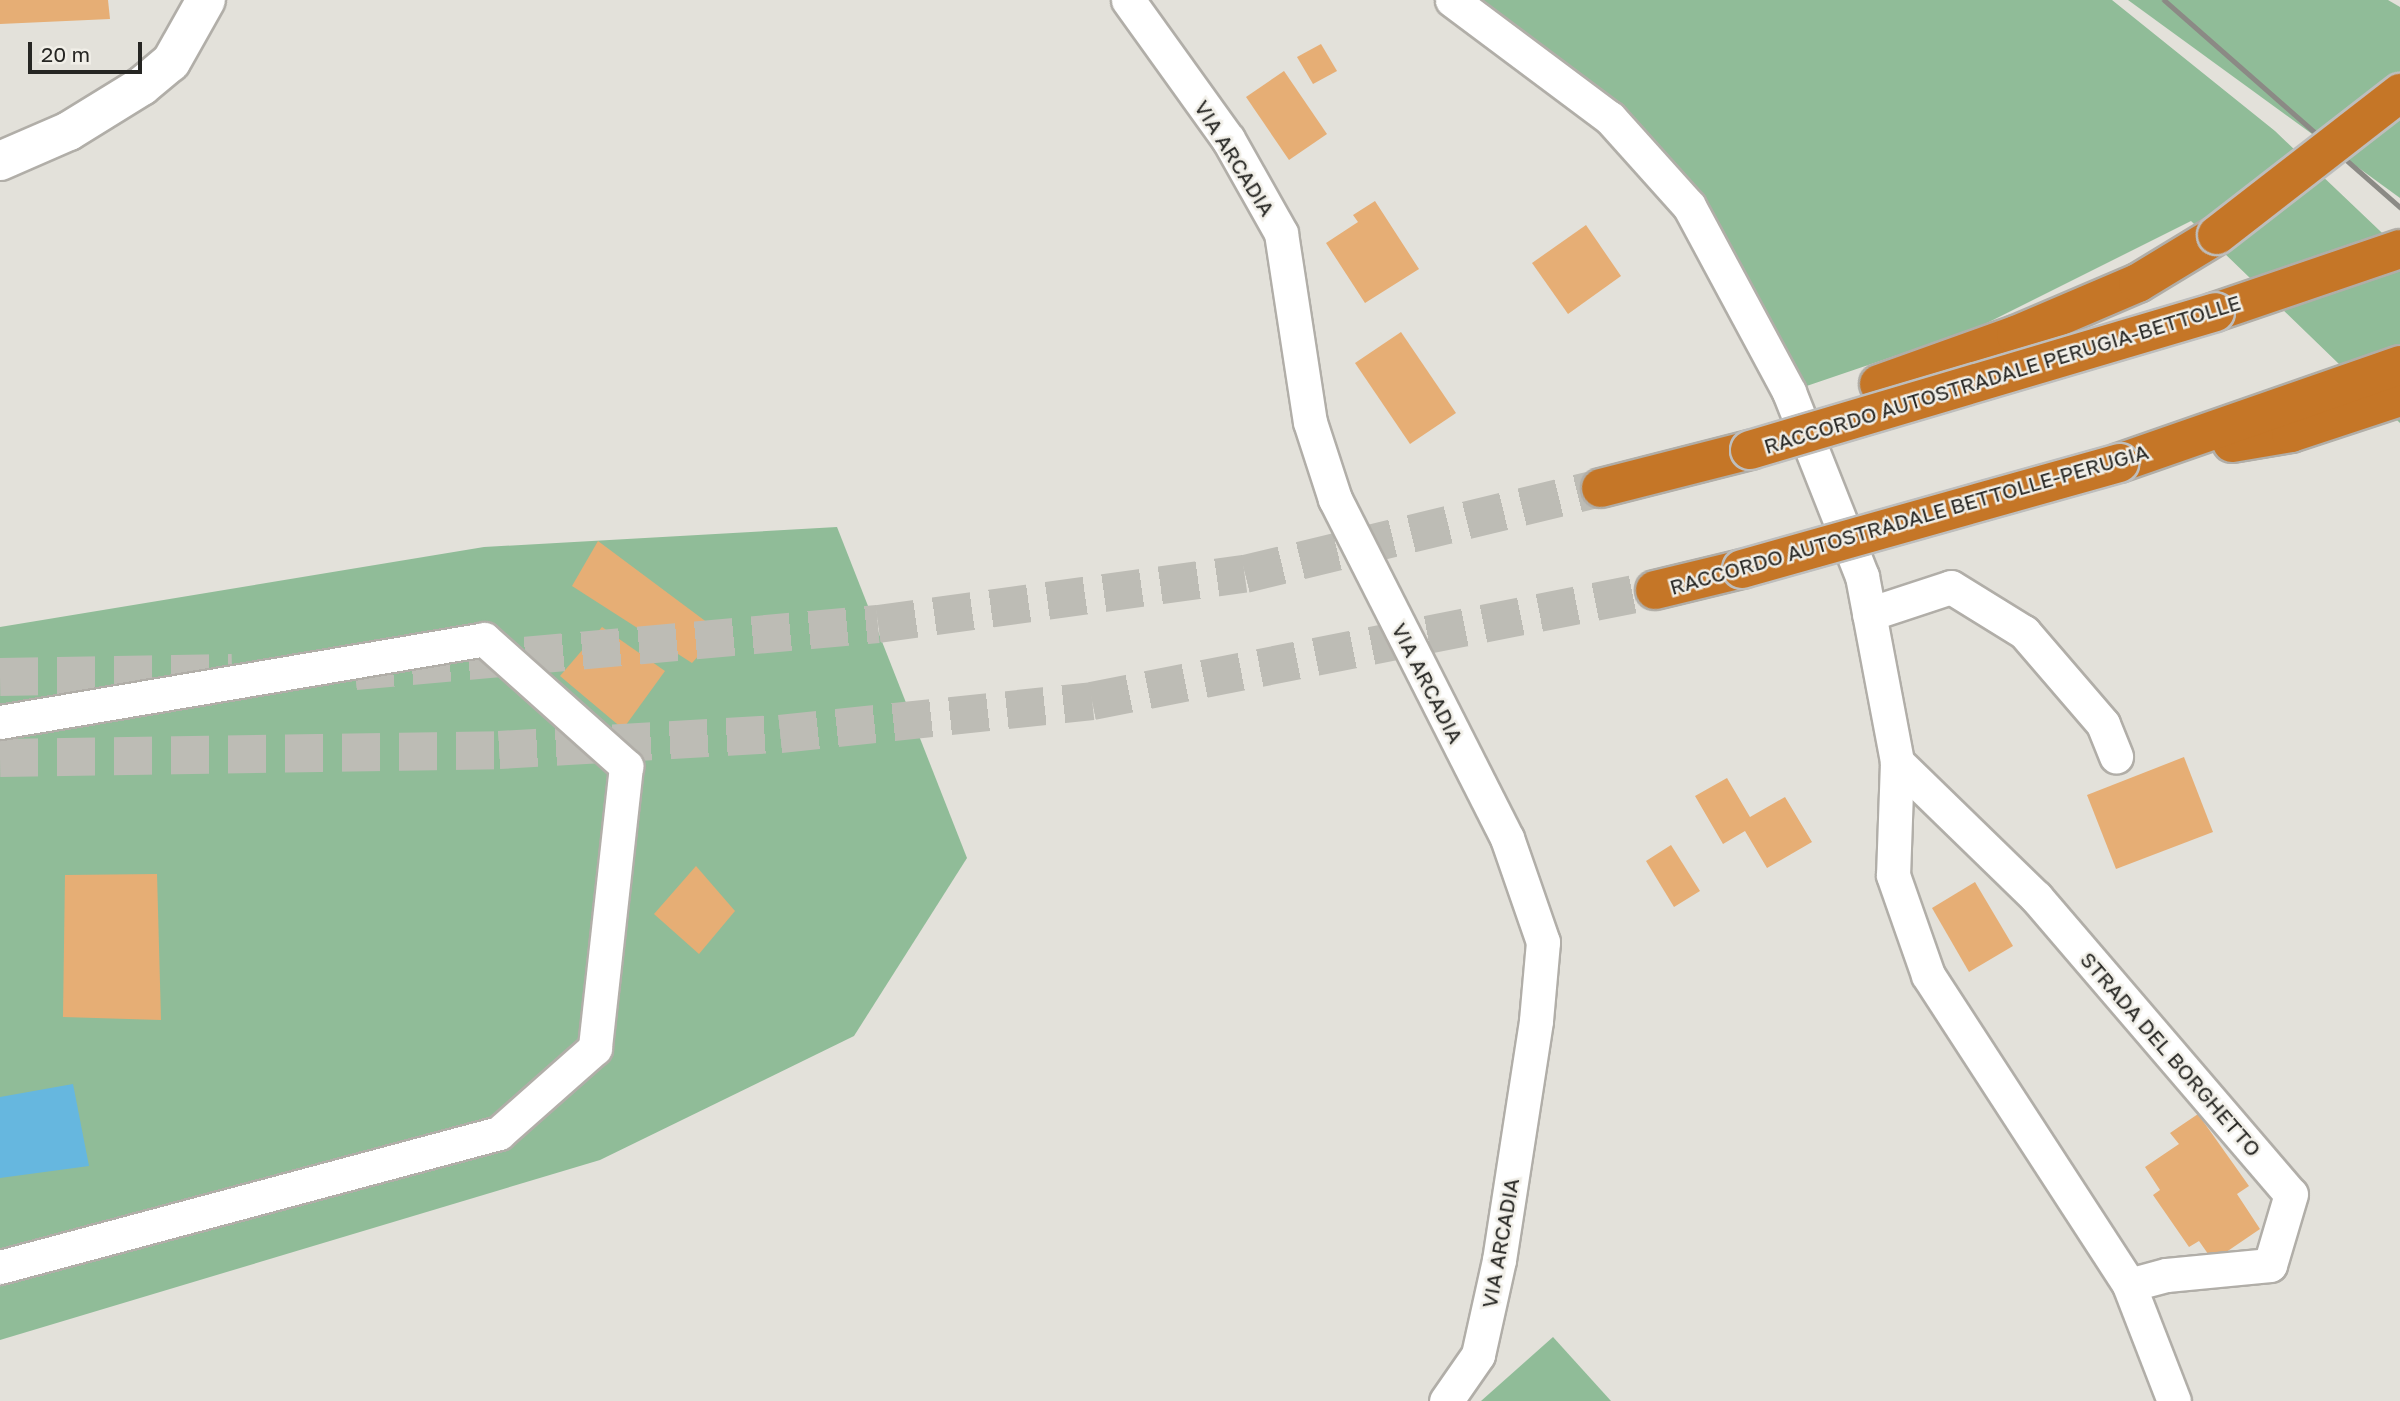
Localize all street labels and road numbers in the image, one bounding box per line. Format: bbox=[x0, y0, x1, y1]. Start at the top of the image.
street label: VIA ARCADIA bbox=[1189, 96, 1281, 220]
street label: RACCORDO AUTOSTRADALE PERUGIA-BETTOLLE bbox=[1761, 289, 2243, 459]
street label: RACCORDO AUTOSTRADALE BETTOLLE-PERUGIA bbox=[1667, 438, 2151, 600]
street label: VIA ARCADIA bbox=[1387, 619, 1469, 747]
street label: STRADA DEL BORGHETTO bbox=[2075, 947, 2267, 1161]
street label: VIA ARCADIA bbox=[1476, 1176, 1524, 1310]

